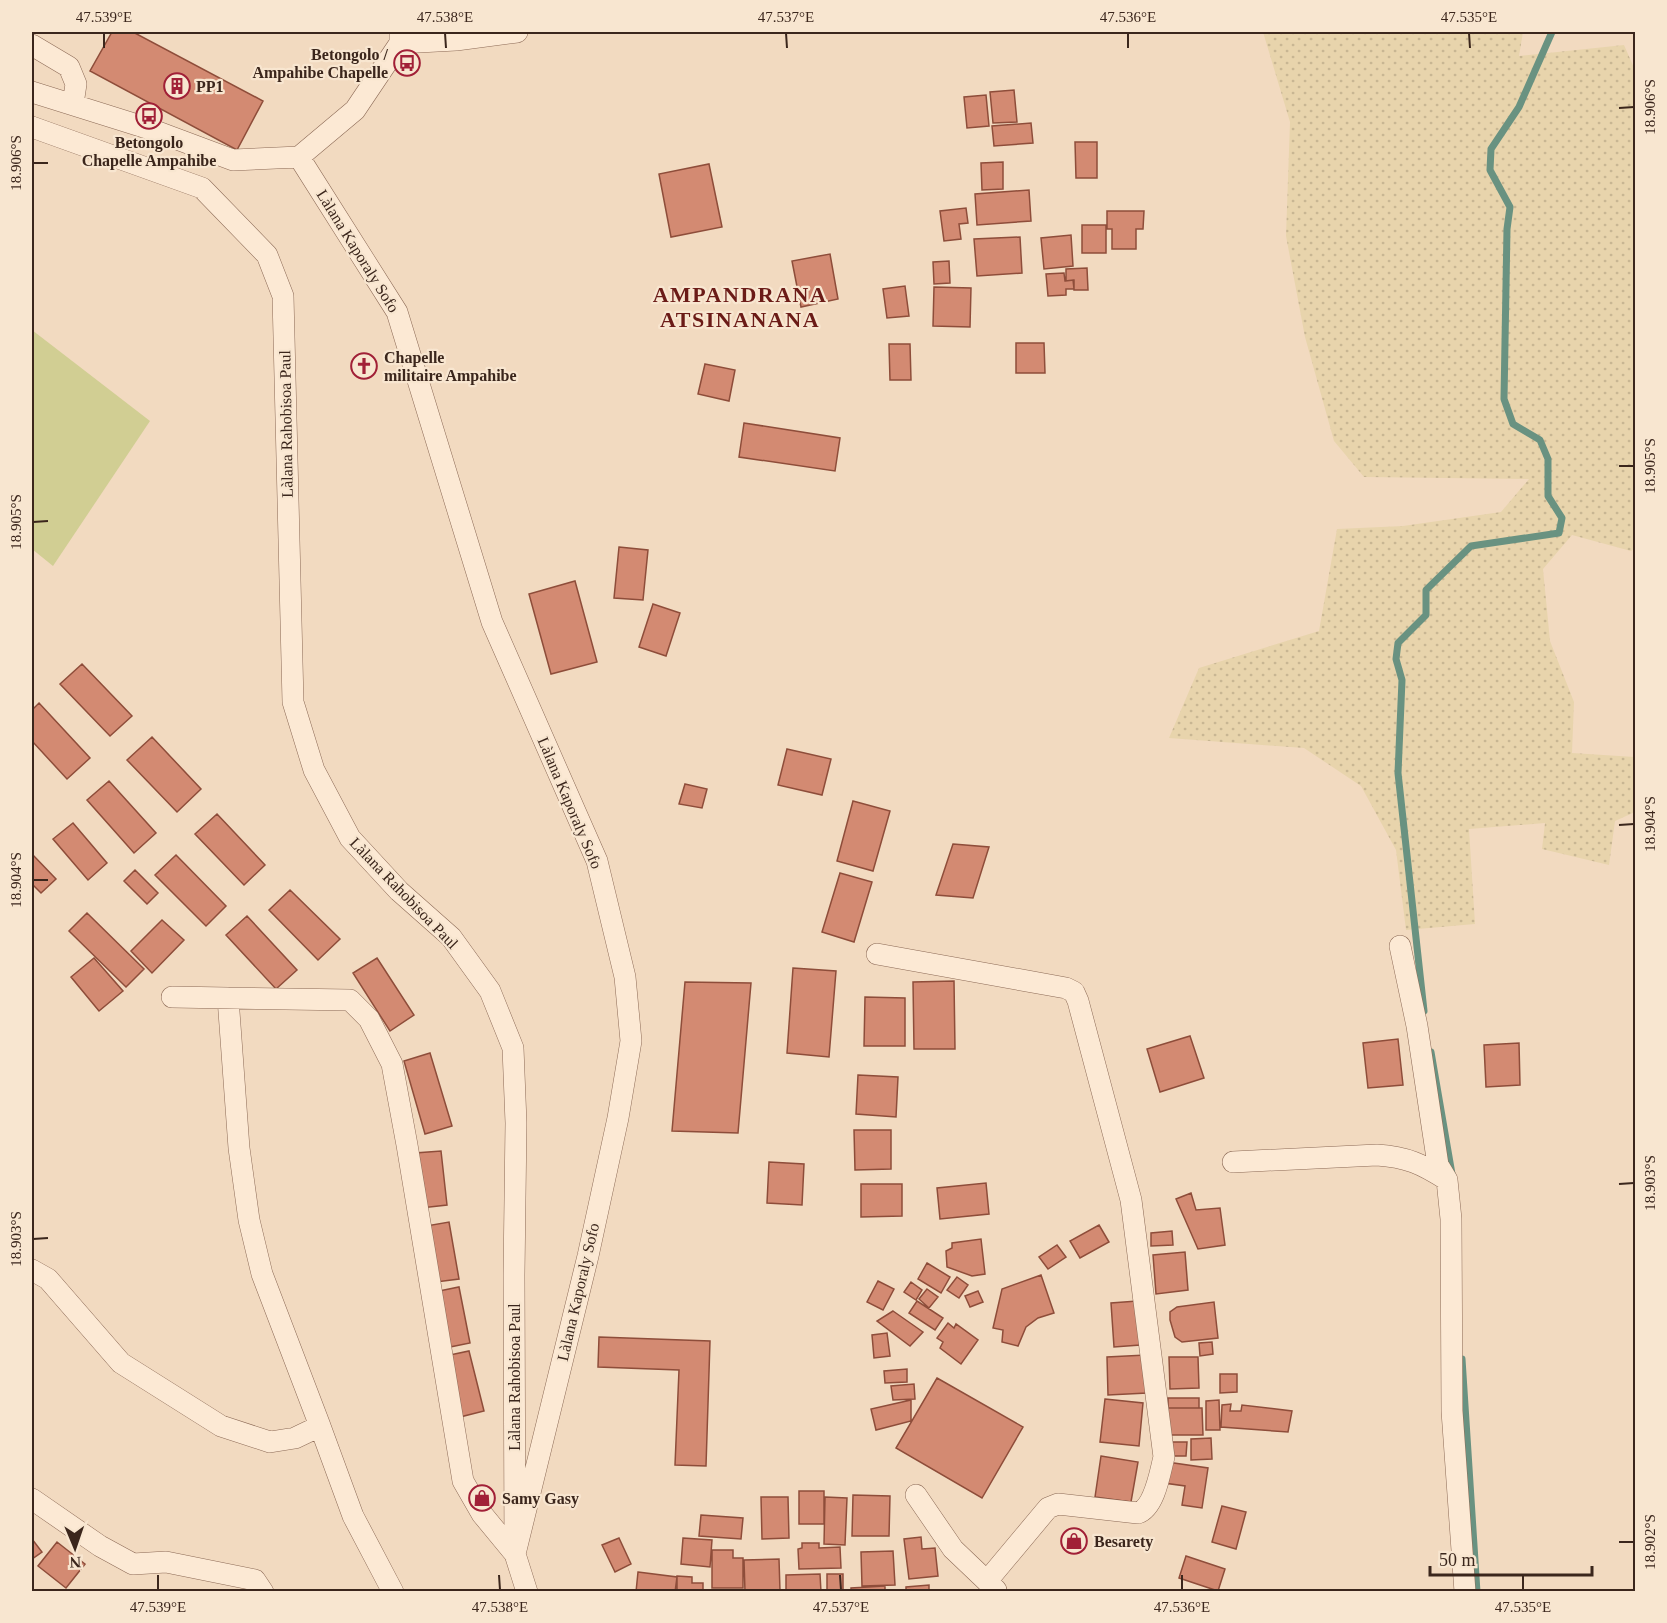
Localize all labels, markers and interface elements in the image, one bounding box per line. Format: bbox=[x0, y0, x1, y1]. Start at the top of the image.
text: 47.539°E bbox=[76, 9, 132, 25]
text: 47.538°E bbox=[417, 9, 473, 25]
text: 47.537°E bbox=[758, 9, 814, 25]
text: 47.536°E bbox=[1100, 9, 1156, 25]
text: 47.535°E bbox=[1441, 9, 1497, 25]
place label: Betongolo / Ampahibe Chapelle bbox=[252, 46, 389, 82]
bus stop icon: Betongolo / Ampahibe Chapelle bbox=[392, 48, 422, 78]
building icon: PP1 bbox=[162, 71, 192, 101]
place label: PP1 bbox=[196, 78, 224, 95]
text: 18.906°S bbox=[1642, 79, 1658, 135]
bus stop icon: Betongolo Chapelle Ampahibe bbox=[134, 101, 164, 131]
place label: Betongolo Chapelle Ampahibe bbox=[82, 134, 216, 170]
text: 18.906°S bbox=[8, 135, 24, 191]
street label: Làlana Kaporaly Sofo bbox=[313, 187, 403, 316]
district label: AMPANDRANA ATSINANANA bbox=[653, 282, 827, 332]
place label: Chapelle militaire Ampahibe bbox=[384, 349, 517, 385]
street label: Làlana Rahobisoa Paul bbox=[276, 350, 296, 498]
church icon: Chapelle militaire Ampahibe bbox=[349, 351, 379, 381]
text: 18.905°S bbox=[1642, 438, 1658, 494]
text: 18.905°S bbox=[8, 494, 24, 550]
street label: Làlana Kaporaly Sofo bbox=[534, 735, 605, 872]
text: 18.904°S bbox=[1642, 796, 1658, 852]
street label: Làlana Rahobisoa Paul bbox=[347, 834, 462, 952]
text: 18.904°S bbox=[8, 852, 24, 908]
text: 18.903°S bbox=[1642, 1155, 1658, 1211]
text: 18.903°S bbox=[8, 1211, 24, 1267]
street label: Làlana Kaporaly Sofo bbox=[554, 1221, 603, 1363]
street label: Làlana Rahobisoa Paul bbox=[506, 1303, 523, 1451]
shop icon: Samy Gasy bbox=[467, 1483, 497, 1513]
place label: Samy Gasy bbox=[502, 1490, 579, 1508]
text: 18.902°S bbox=[1642, 1514, 1658, 1570]
north arrow bbox=[45, 1518, 105, 1578]
shop icon: Besarety bbox=[1059, 1526, 1089, 1556]
place label: Besarety bbox=[1094, 1533, 1153, 1551]
scale bar bbox=[1430, 1539, 1592, 1577]
text: 50 m bbox=[1439, 1550, 1476, 1570]
text: N bbox=[69, 1554, 82, 1571]
text: 47.539°E bbox=[130, 1599, 186, 1615]
text: 47.538°E bbox=[472, 1599, 528, 1615]
text: 47.537°E bbox=[813, 1599, 869, 1615]
text: 47.536°E bbox=[1154, 1599, 1210, 1615]
text: 47.535°E bbox=[1495, 1599, 1551, 1615]

